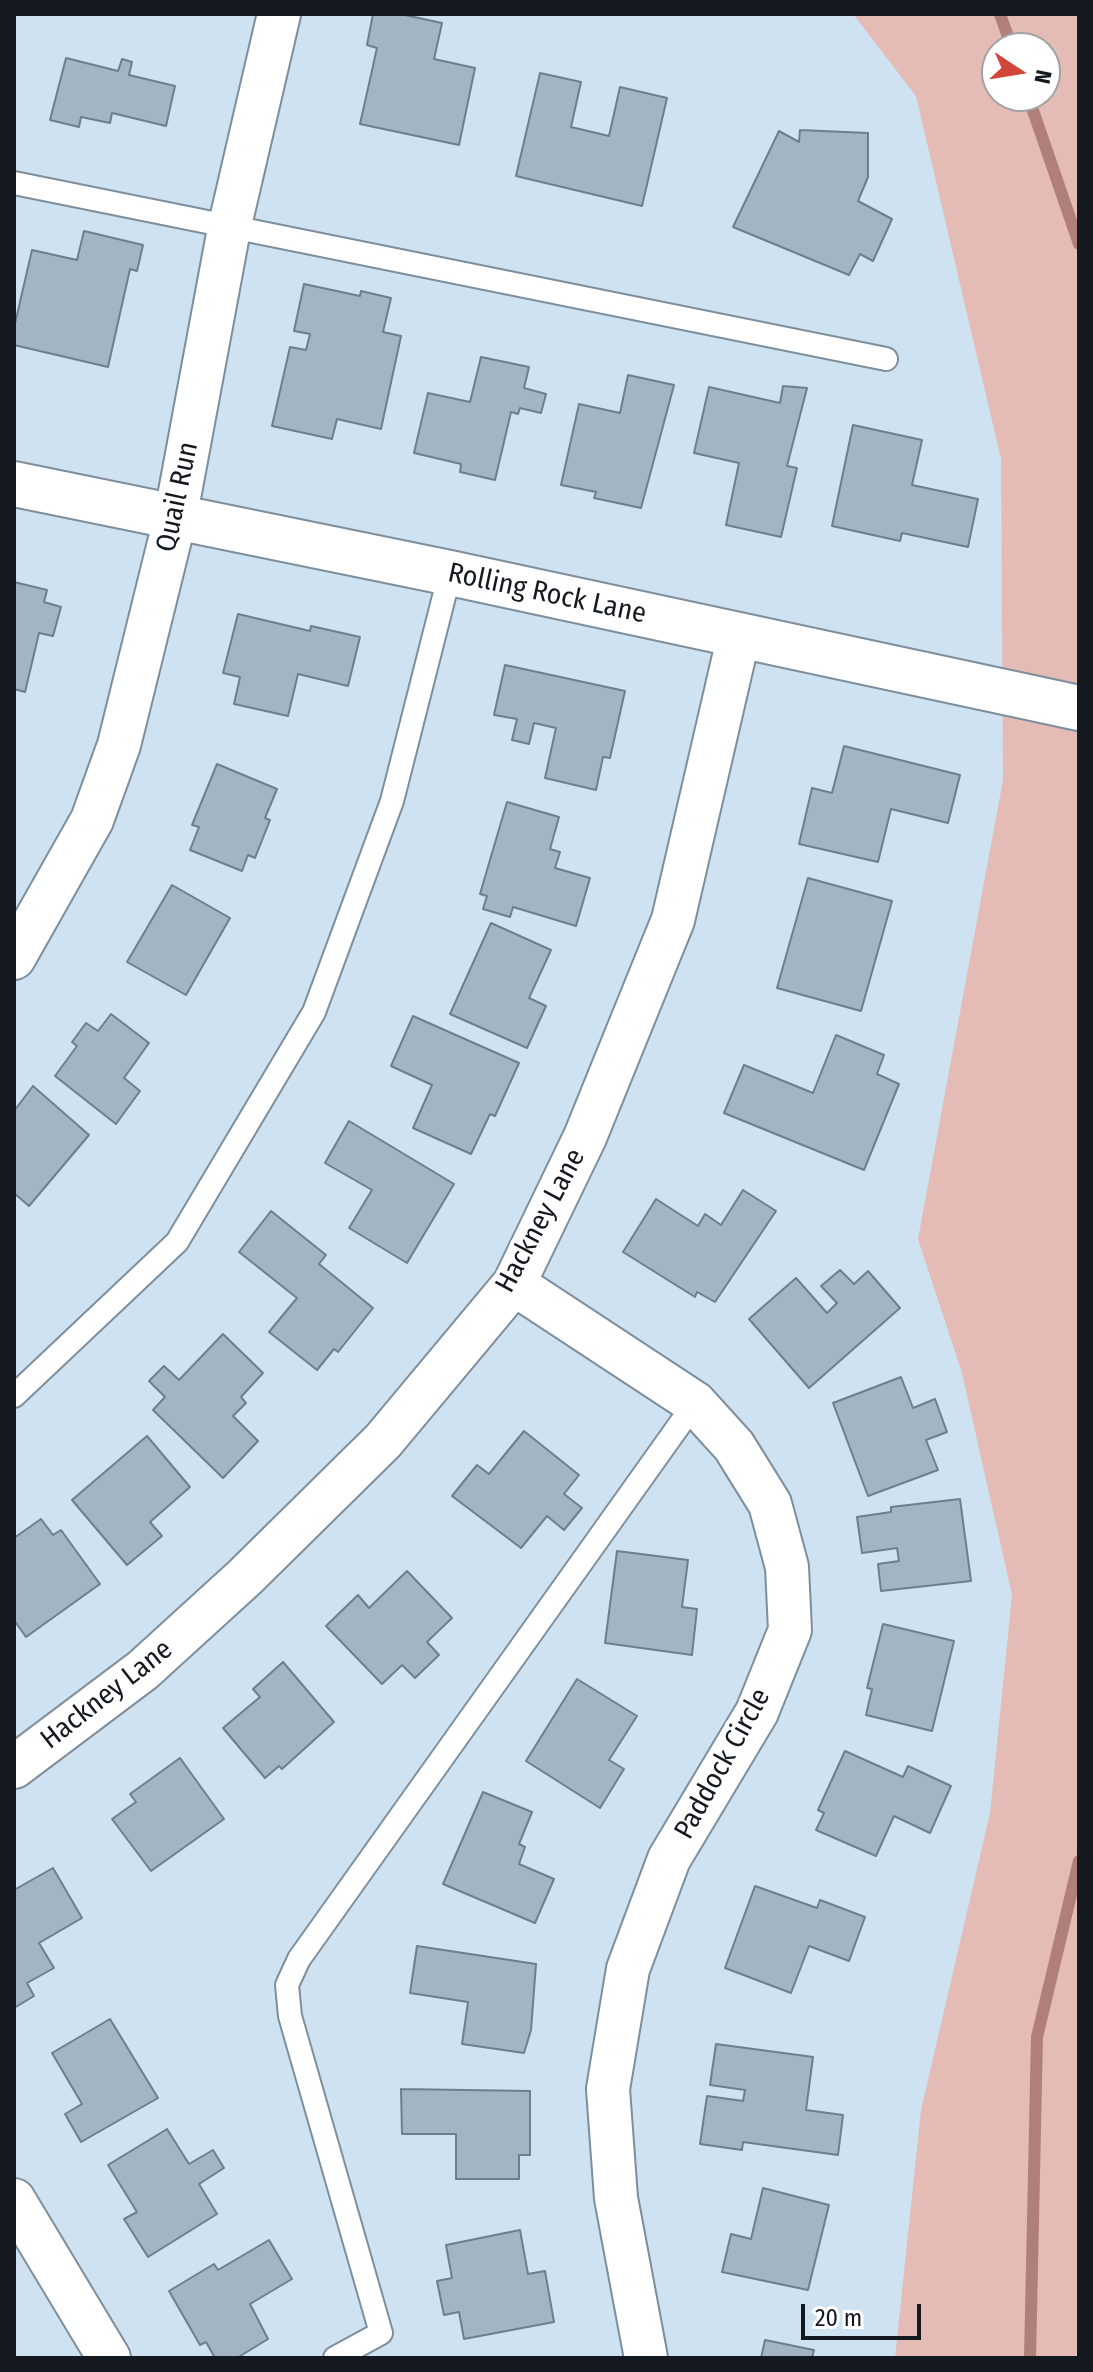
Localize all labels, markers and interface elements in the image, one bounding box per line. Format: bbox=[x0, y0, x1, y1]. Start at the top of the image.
north arrow bbox=[981, 32, 1061, 112]
text: N bbox=[1028, 67, 1058, 86]
street label: Quail Run bbox=[150, 439, 206, 555]
street label: Rolling Rock Lane bbox=[445, 557, 649, 631]
street label: Hackney Lane bbox=[489, 1143, 593, 1299]
street label: Hackney Lane bbox=[34, 1633, 180, 1757]
street label: Paddock Circle bbox=[668, 1683, 778, 1845]
scale bar bbox=[805, 2288, 925, 2338]
text: 20 m bbox=[815, 2304, 862, 2332]

